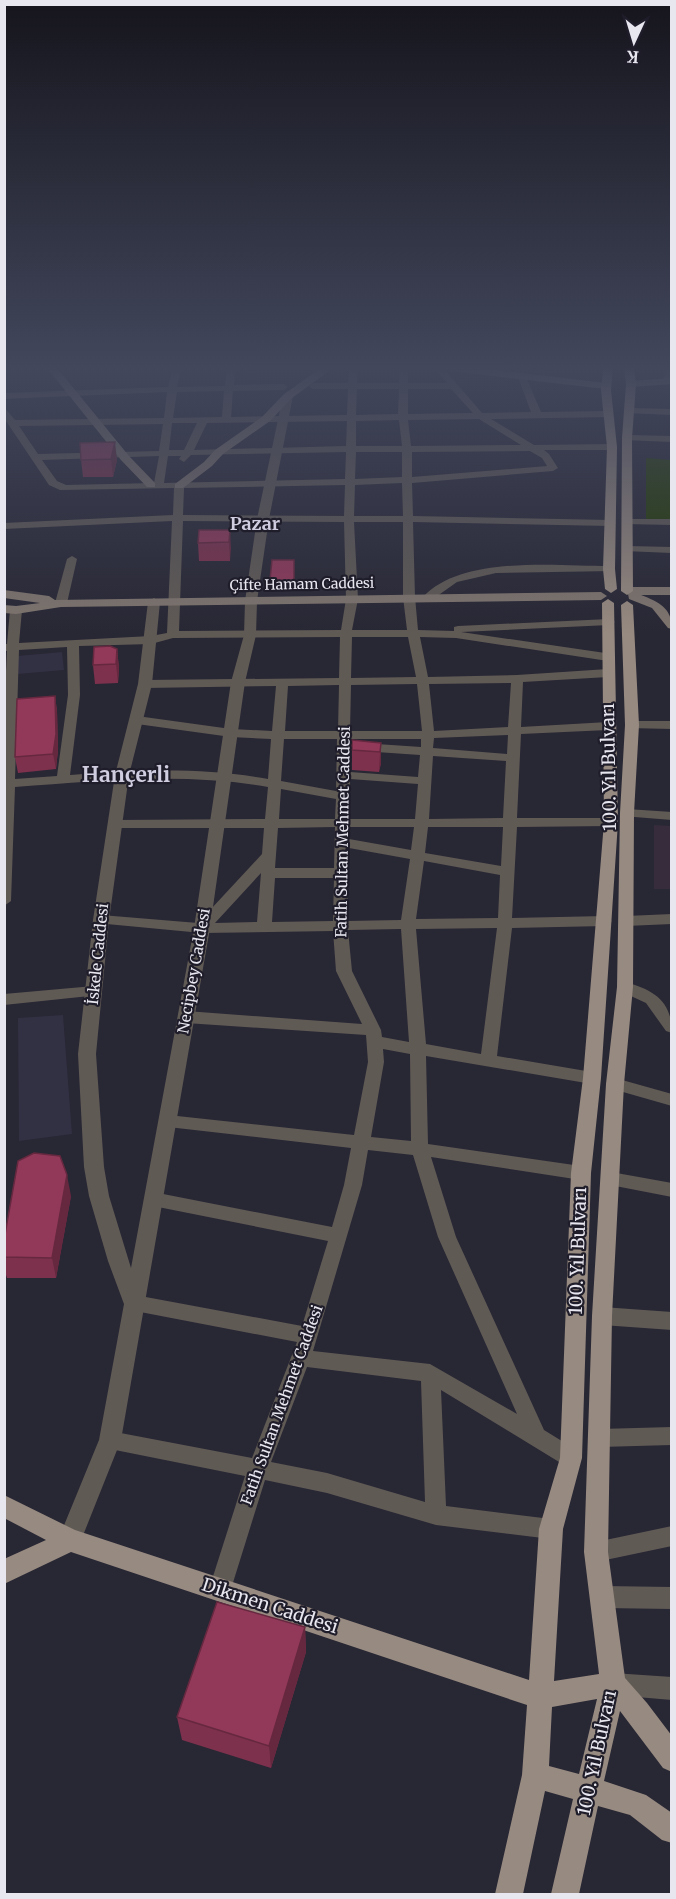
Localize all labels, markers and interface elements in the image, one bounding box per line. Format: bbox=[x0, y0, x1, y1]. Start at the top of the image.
north arrow bbox=[604, 12, 664, 72]
text: K bbox=[626, 47, 640, 67]
district label: Pazar bbox=[230, 512, 280, 535]
street label: Çifte Hamam Caddesi bbox=[230, 574, 375, 594]
street label: 100. Yıl Bulvarı bbox=[596, 703, 621, 831]
street label: Fatih Sultan Mehmet Caddesi bbox=[331, 726, 354, 938]
district label: Hançerli bbox=[82, 761, 170, 788]
street label: İskele Caddesi bbox=[83, 902, 112, 1006]
street label: Necipbey Caddesi bbox=[173, 907, 214, 1035]
street label: 100. Yıl Bulvarı bbox=[564, 1187, 591, 1315]
street label: Fatih Sultan Mehmet Caddesi bbox=[236, 1302, 327, 1507]
street label: Dikmen Caddesi bbox=[199, 1573, 341, 1638]
street label: 100. Yıl Bulvarı bbox=[572, 1688, 621, 1818]

